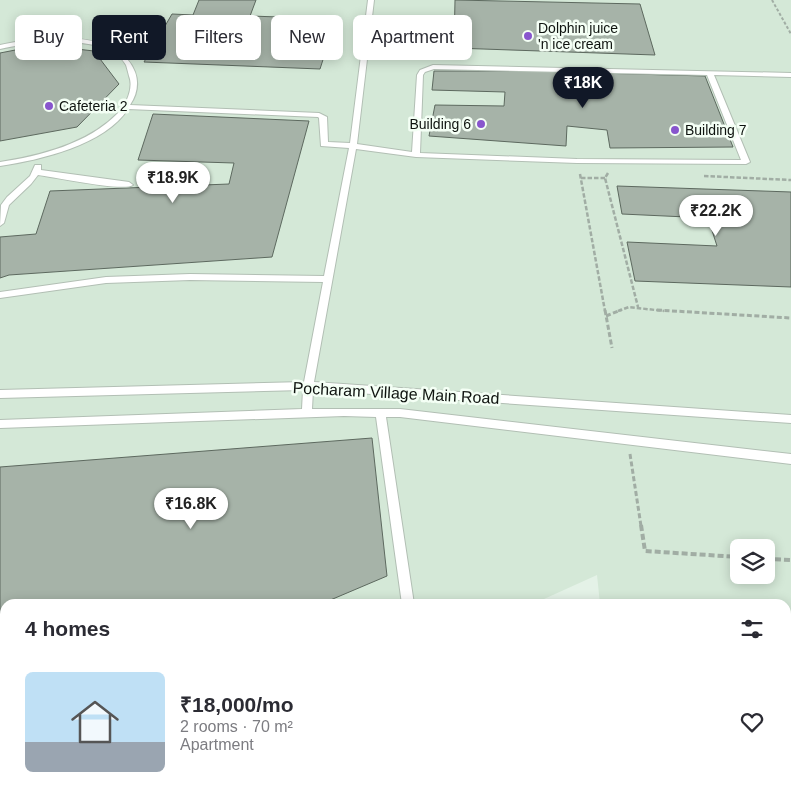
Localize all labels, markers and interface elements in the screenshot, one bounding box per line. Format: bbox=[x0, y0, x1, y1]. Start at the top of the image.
chip: Buy bbox=[15, 15, 82, 60]
chip: Rent bbox=[92, 15, 166, 60]
chip: Filters bbox=[176, 15, 261, 60]
chip: New bbox=[271, 15, 343, 60]
chip: Apartment bbox=[353, 15, 472, 60]
place label: Dolphin juice 'n ice cream bbox=[538, 20, 618, 52]
marker: Dolphin juice 'n ice cream bbox=[522, 30, 534, 42]
pin: ₹18K bbox=[553, 66, 613, 109]
text: ₹18K bbox=[564, 74, 602, 91]
place label: Cafeteria 2 bbox=[59, 98, 128, 114]
marker: Cafeteria 2 bbox=[43, 100, 55, 112]
place label: Building 6 bbox=[410, 116, 471, 132]
marker: Building 6 bbox=[475, 118, 487, 130]
place label: Building 7 bbox=[685, 122, 747, 138]
marker: Building 7 bbox=[669, 124, 681, 136]
pin: ₹18.9K bbox=[132, 162, 214, 204]
text: ₹18.9K bbox=[147, 169, 199, 186]
pin: ₹22.2K bbox=[675, 194, 757, 237]
text: ₹22.2K bbox=[690, 202, 742, 219]
street label: Pocharam Village Main Road bbox=[292, 379, 500, 407]
pin: ₹16.8K bbox=[150, 488, 232, 530]
text: ₹16.8K bbox=[165, 495, 217, 512]
map controls bbox=[730, 539, 775, 584]
button: layers bbox=[730, 539, 775, 584]
icon: filters bbox=[738, 615, 766, 643]
text: 4 homes bbox=[25, 617, 110, 640]
icon: home bbox=[65, 692, 125, 752]
text: ₹18,000/mo bbox=[180, 693, 294, 716]
icon: heart bbox=[738, 708, 766, 736]
text: 2 rooms · 70 m² bbox=[180, 718, 293, 735]
text: Apartment bbox=[180, 736, 254, 753]

